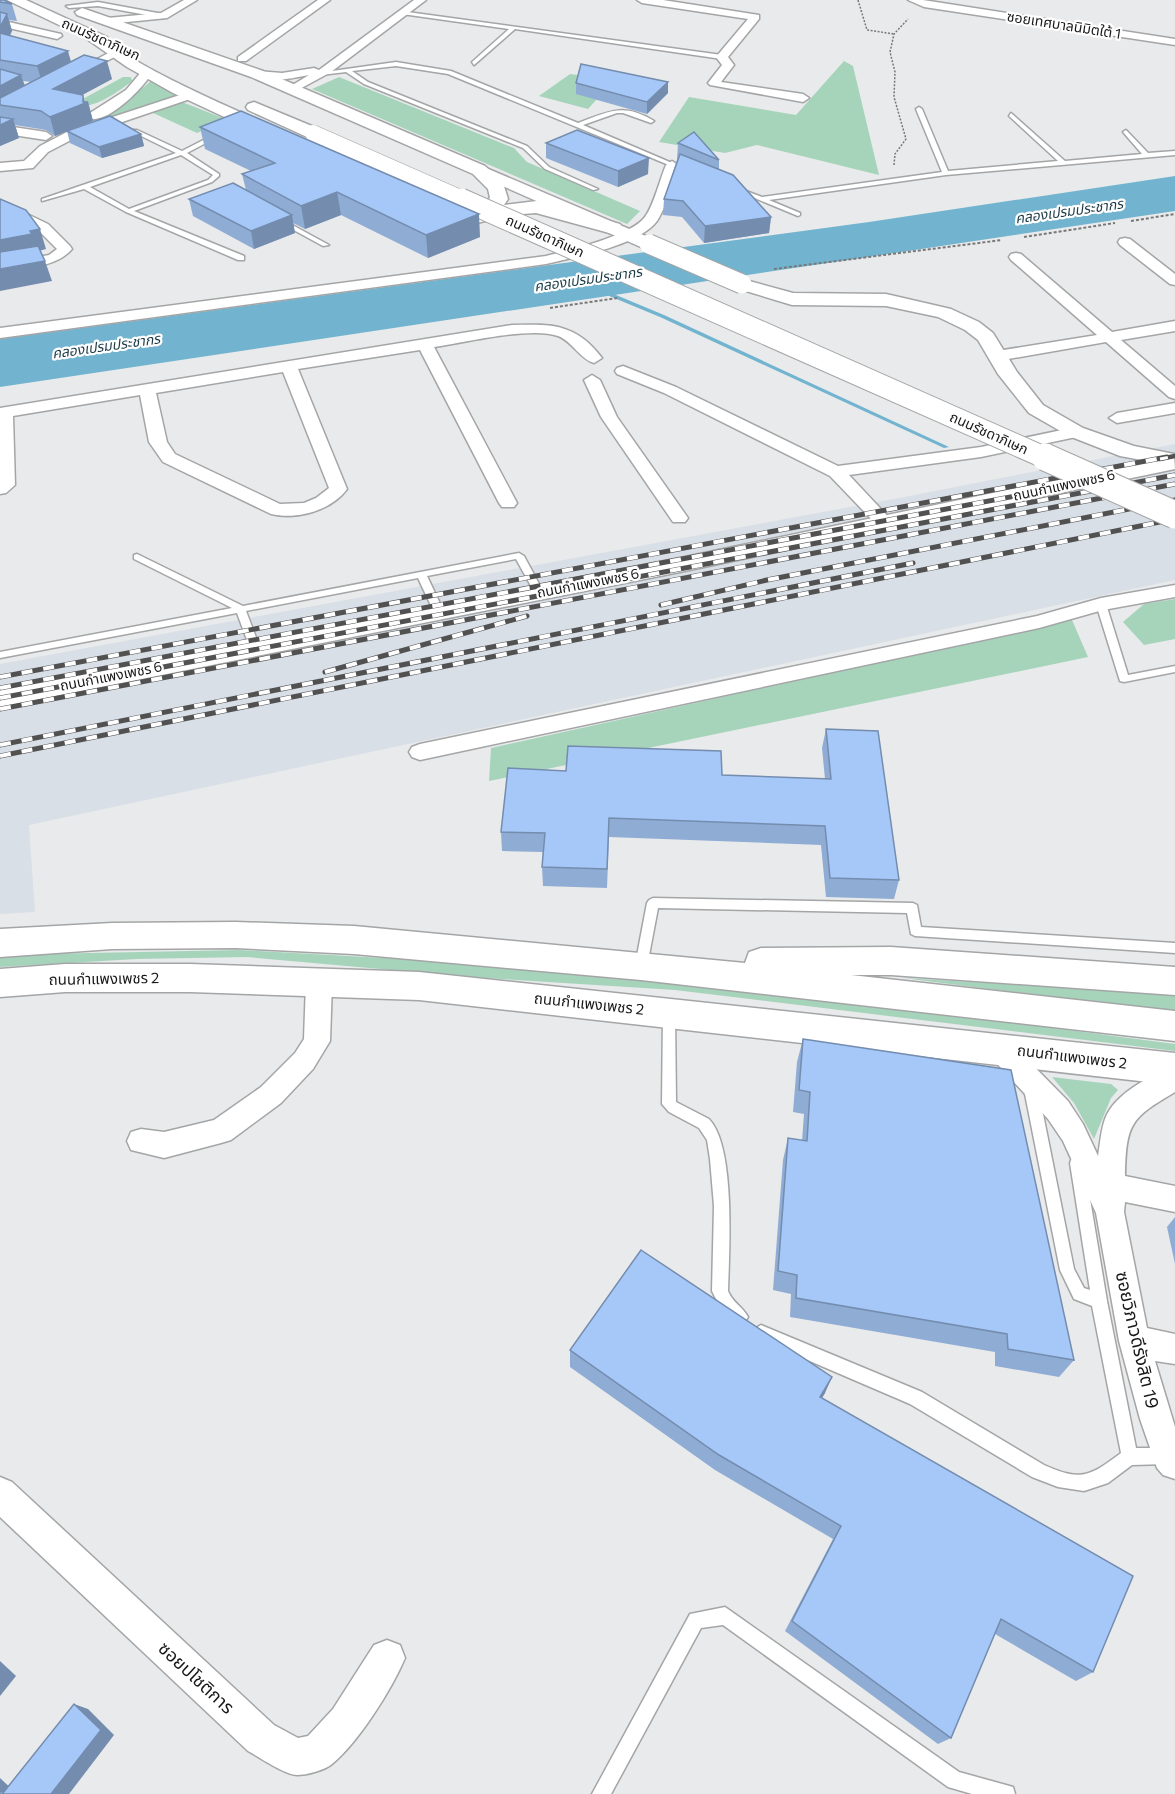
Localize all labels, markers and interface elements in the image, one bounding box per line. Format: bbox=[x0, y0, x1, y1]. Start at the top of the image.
street label: ซอยเทศบาลนิมิตใต้ 1 bbox=[1006, 7, 1122, 42]
street label: ถนนรัชดาภิเษก bbox=[59, 14, 143, 63]
water label: คลองเปรมประชากร bbox=[1014, 194, 1125, 226]
street label: ถนนรัชดาภิเษก bbox=[503, 211, 587, 260]
water label: คลองเปรมประชากร bbox=[533, 262, 644, 294]
water label: คลองเปรมประชากร bbox=[51, 329, 162, 361]
street label: ถนนรัชดาภิเษก bbox=[947, 408, 1031, 457]
street label: ถนนกำแพงเพชร 6 bbox=[1011, 465, 1116, 504]
street label: ถนนกำแพงเพชร 6 bbox=[535, 564, 641, 601]
street label: ถนนกำแพงเพชร 6 bbox=[58, 657, 164, 694]
street label: ถนนกำแพงเพชร 2 bbox=[49, 968, 159, 988]
street label: ถนนกำแพงเพชร 2 bbox=[533, 988, 645, 1018]
street label: ถนนกำแพงเพชร 2 bbox=[1016, 1040, 1128, 1072]
street label: ซอยวิภาวดีรังสิต 19 bbox=[1111, 1269, 1164, 1411]
street label: ซอยปโชติการ bbox=[154, 1637, 239, 1718]

